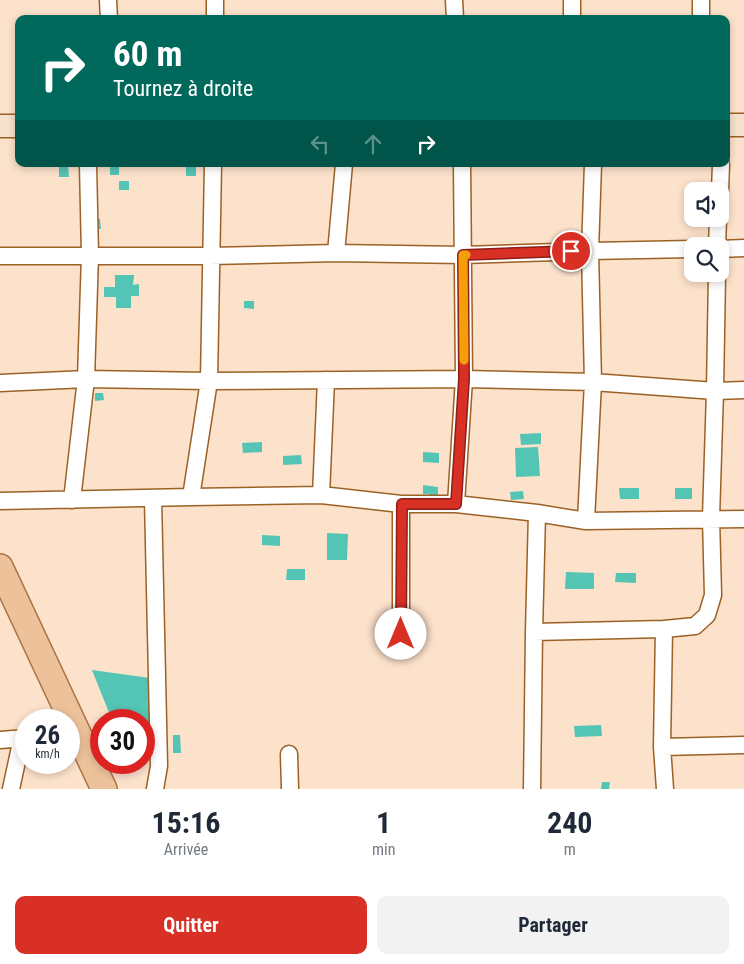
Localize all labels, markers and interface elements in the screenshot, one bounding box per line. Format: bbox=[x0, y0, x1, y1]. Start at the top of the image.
text: 60 m bbox=[113, 34, 182, 75]
icon: right bbox=[30, 35, 95, 100]
text: Tournez à droite bbox=[113, 76, 253, 101]
icon: left bbox=[306, 130, 334, 158]
icon: ahead bbox=[359, 130, 387, 158]
icon: right bbox=[412, 130, 440, 158]
map controls bbox=[684, 182, 729, 282]
button: sound bbox=[684, 182, 729, 227]
pin bbox=[550, 230, 592, 272]
icon: arrive bbox=[557, 237, 585, 265]
button: search bbox=[684, 237, 729, 282]
position arrow bbox=[374, 607, 426, 659]
speed limit sign: 30 bbox=[90, 709, 155, 774]
text: 26 bbox=[35, 721, 60, 750]
text: km/h bbox=[35, 747, 60, 761]
text: 15:16 bbox=[152, 805, 220, 840]
text: 1 bbox=[376, 805, 391, 840]
text: 240 bbox=[547, 805, 592, 840]
text: Arrivée bbox=[164, 840, 208, 859]
text: min bbox=[372, 840, 395, 859]
text: m bbox=[564, 840, 576, 859]
button: Quitter bbox=[15, 896, 367, 954]
button: Partager bbox=[377, 896, 729, 954]

